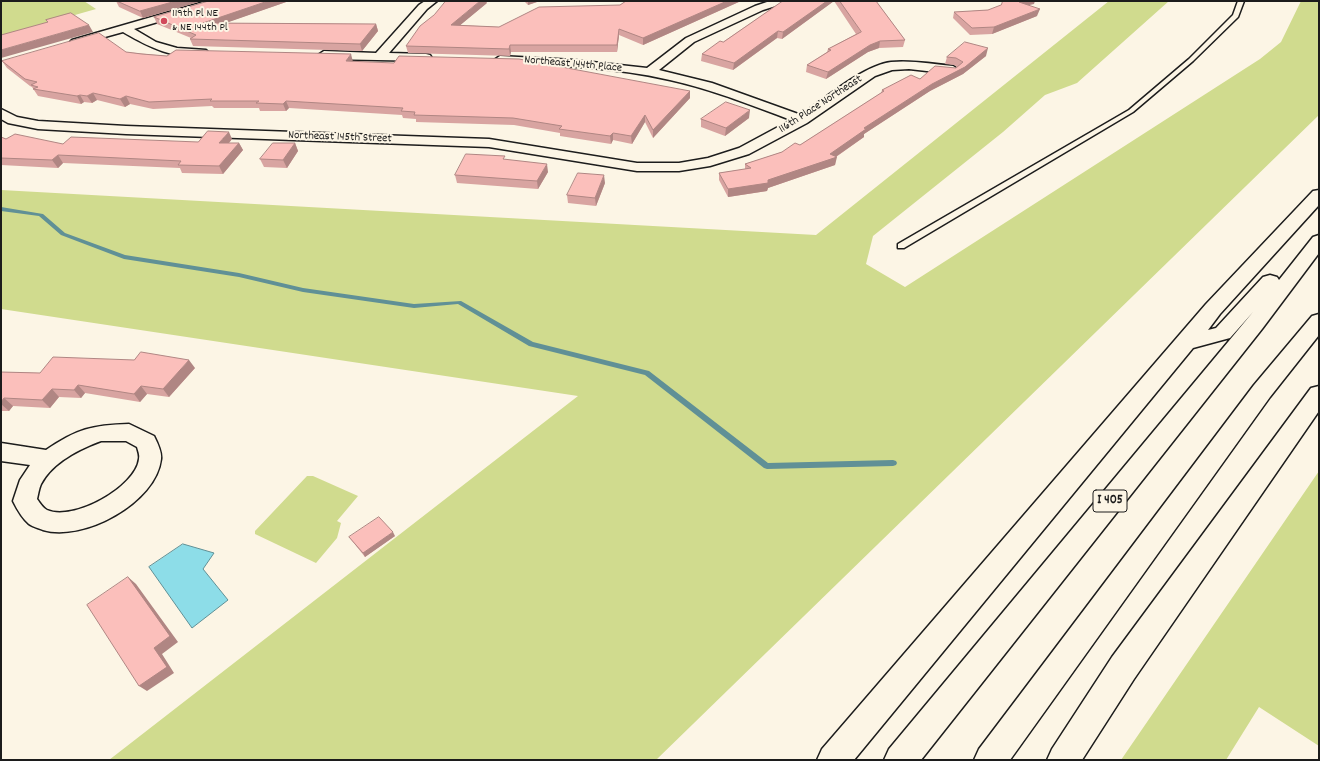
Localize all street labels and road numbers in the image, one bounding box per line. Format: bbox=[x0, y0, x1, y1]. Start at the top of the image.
street label: Northeast 144th Place bbox=[524, 54, 622, 76]
street label: 116th Place Northeast bbox=[777, 73, 865, 137]
street label: Northeast 145th Street bbox=[288, 129, 392, 147]
road number: I 405 bbox=[1093, 490, 1127, 512]

